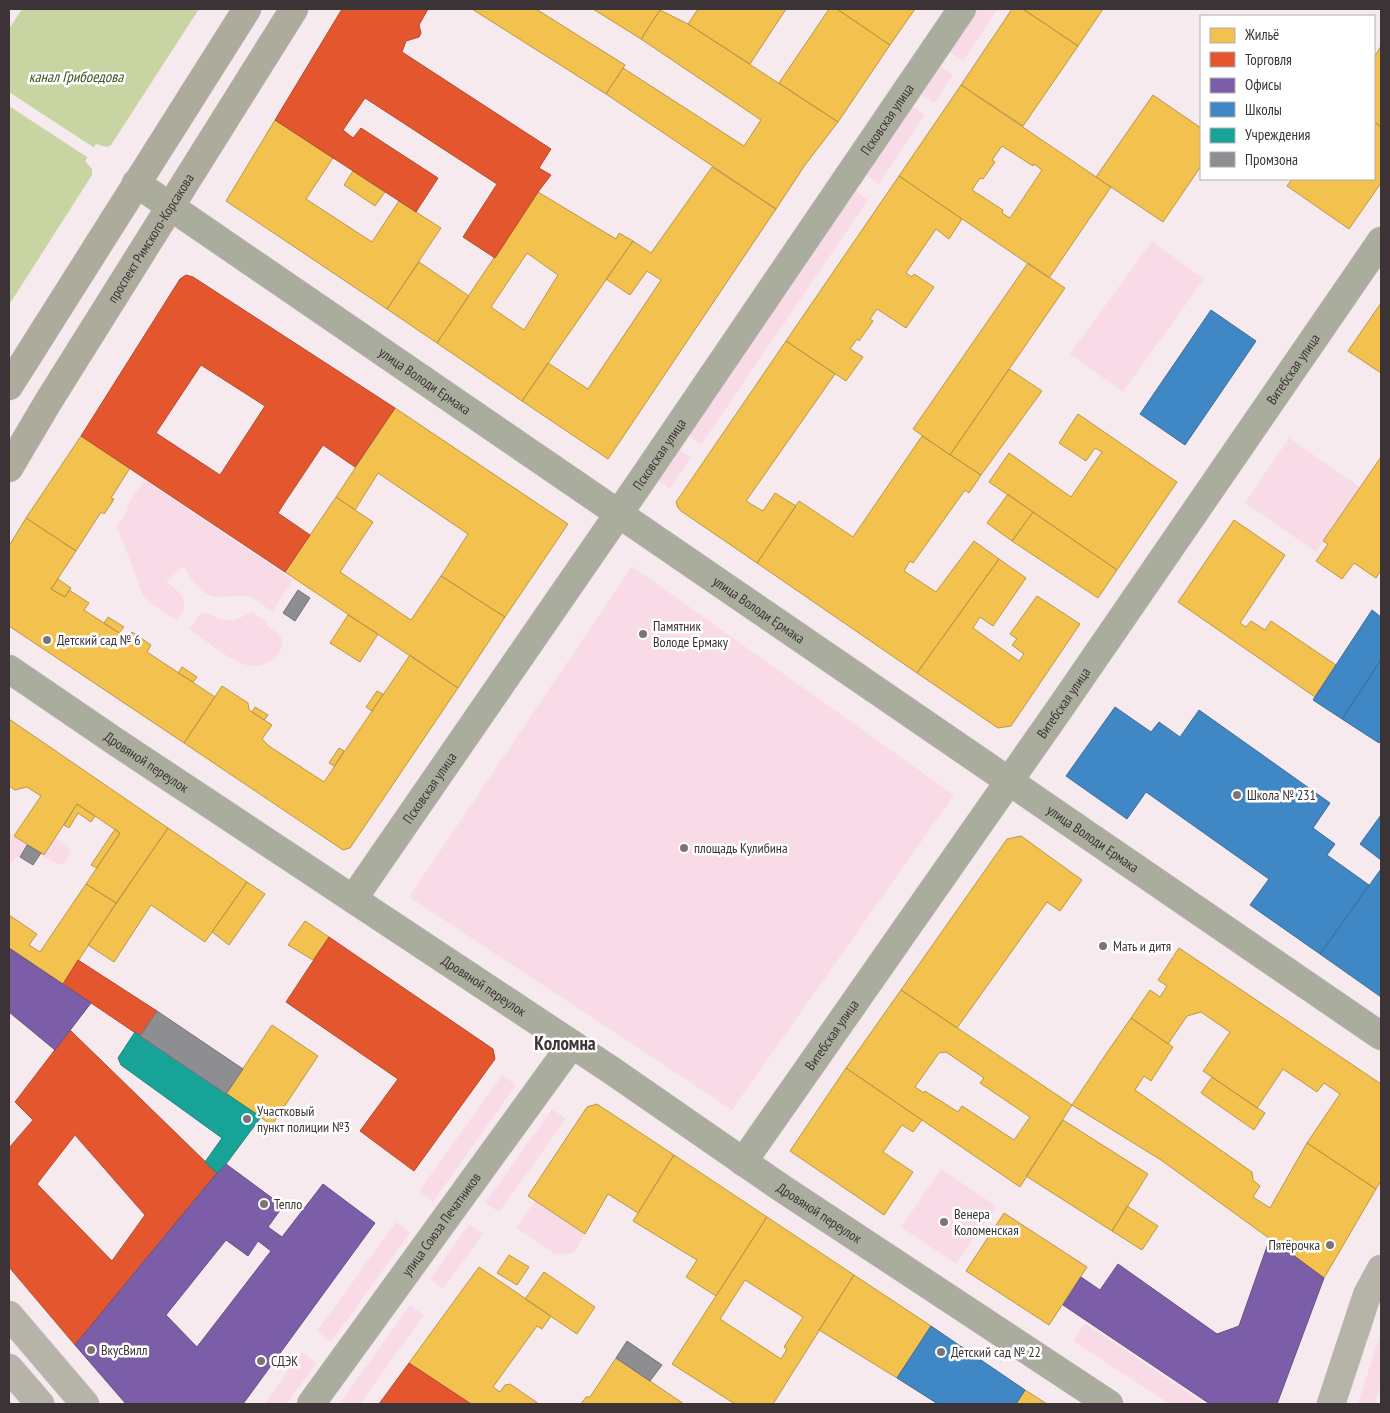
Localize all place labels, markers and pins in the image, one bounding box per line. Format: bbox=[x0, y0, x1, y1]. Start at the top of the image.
place label: Памятник Володе Ермаку bbox=[653, 617, 729, 651]
marker: Памятник Володе Ермаку bbox=[637, 628, 649, 640]
place label: Детский сад № 6 bbox=[57, 631, 141, 649]
marker: Детский сад № 6 bbox=[41, 634, 53, 646]
place label: Школа № 231 bbox=[1247, 786, 1316, 804]
marker: Школа № 231 bbox=[1231, 789, 1243, 801]
place label: площадь Кулибина bbox=[694, 839, 788, 857]
marker: площадь Кулибина bbox=[678, 842, 690, 854]
place label: Мать и дитя bbox=[1113, 937, 1171, 955]
marker: Мать и дитя bbox=[1097, 940, 1109, 952]
place label: Участковый пункт полиции №3 bbox=[257, 1102, 350, 1136]
marker: Участковый пункт полиции №3 bbox=[241, 1113, 253, 1125]
place label: Тепло bbox=[274, 1195, 302, 1213]
marker: Тепло bbox=[258, 1198, 270, 1210]
place label: Венера Коломенская bbox=[954, 1205, 1019, 1239]
marker: Венера Коломенская bbox=[938, 1216, 950, 1228]
place label: Пятёрочка bbox=[1268, 1236, 1320, 1254]
marker: Пятёрочка bbox=[1324, 1239, 1336, 1251]
place label: ВкусВилл bbox=[101, 1341, 147, 1359]
place label: Детский сад № 22 bbox=[951, 1343, 1041, 1361]
marker: ВкусВилл bbox=[85, 1344, 97, 1356]
marker: Детский сад № 22 bbox=[935, 1346, 947, 1358]
place label: СДЭК bbox=[271, 1352, 298, 1370]
marker: СДЭК bbox=[255, 1355, 267, 1367]

